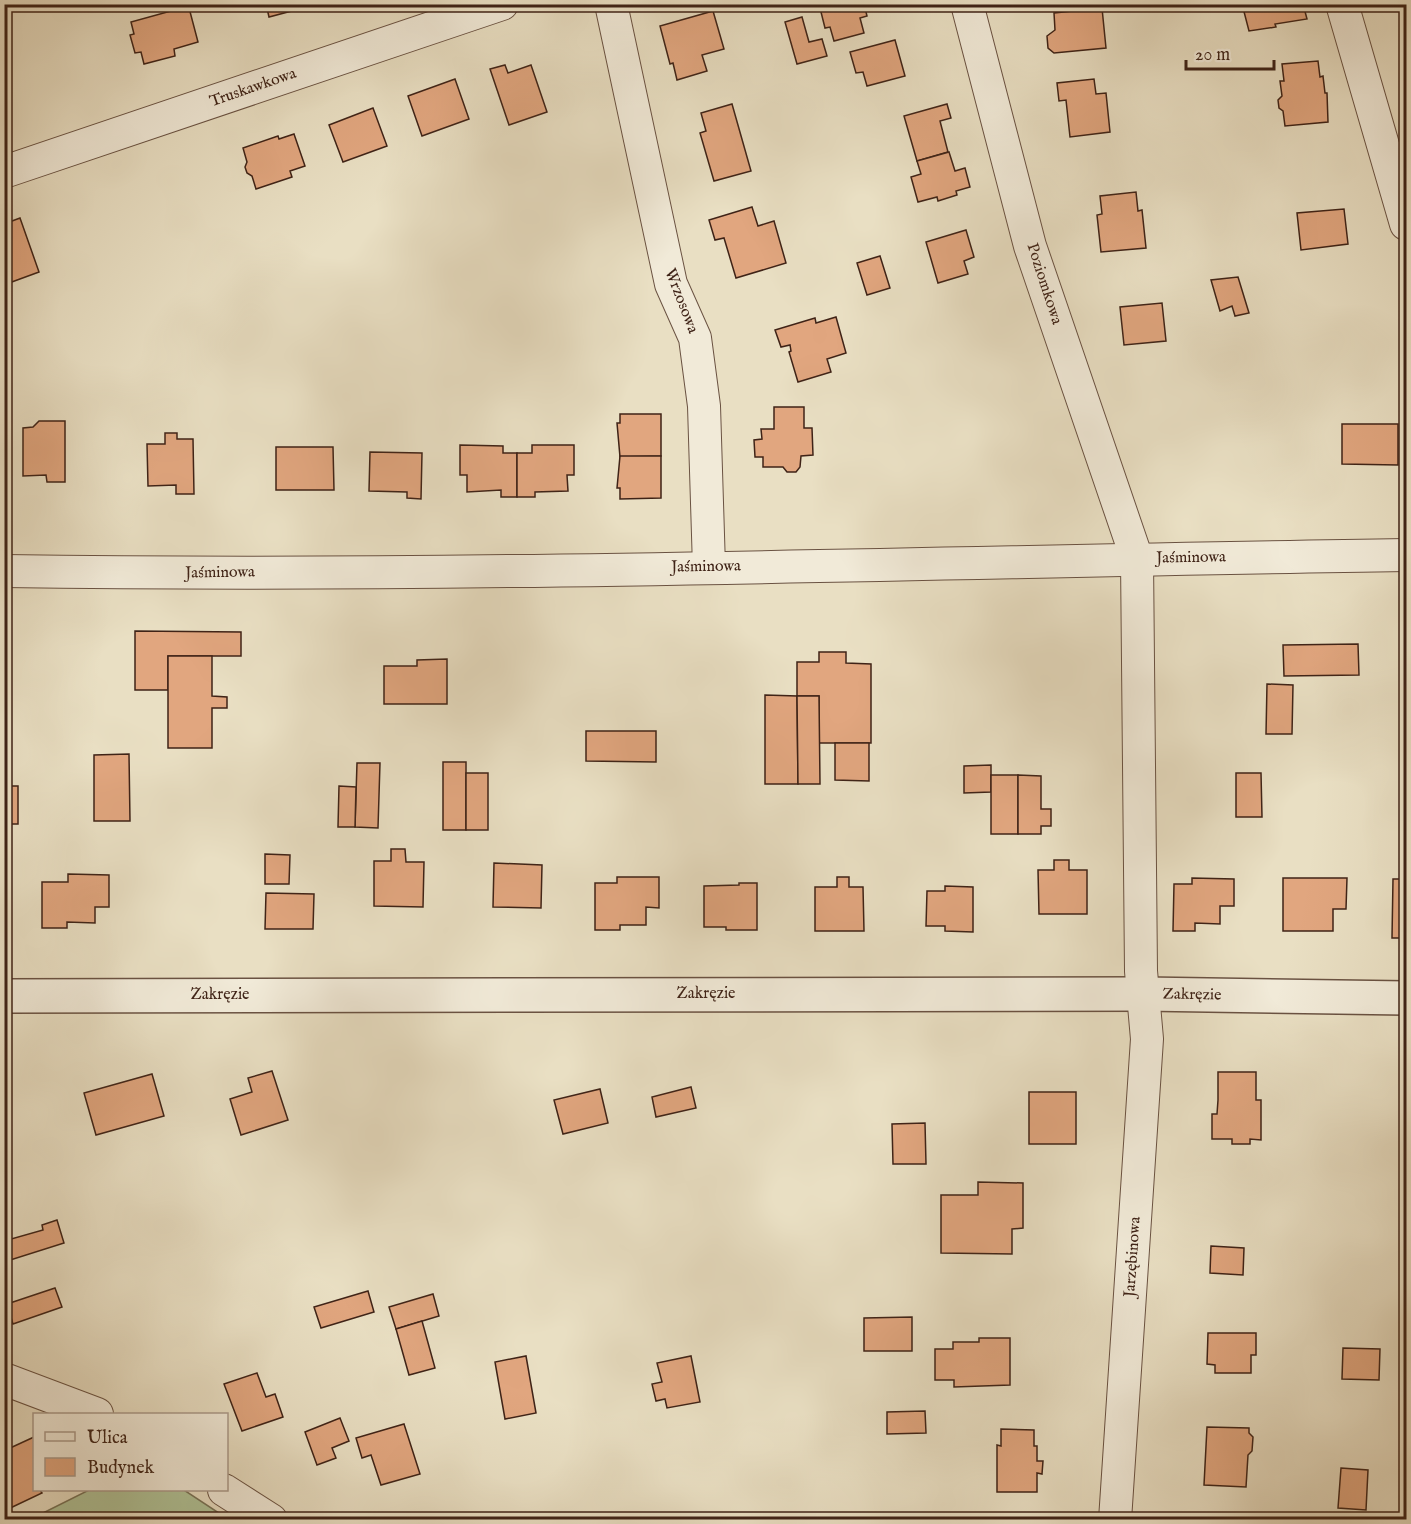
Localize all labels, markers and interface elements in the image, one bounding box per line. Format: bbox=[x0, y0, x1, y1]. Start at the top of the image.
scale bar bbox=[1186, 33, 1274, 71]
text: 20 m bbox=[1195, 44, 1230, 67]
street label: Truskawkowa bbox=[207, 64, 299, 112]
street label: Poziomkowa bbox=[1021, 241, 1067, 327]
street label: Wrzosowa bbox=[660, 266, 703, 336]
street label: Jaśminowa bbox=[1154, 547, 1226, 569]
street label: Jaśminowa bbox=[669, 556, 741, 578]
street label: Jaśminowa bbox=[183, 562, 255, 584]
street label: Zakręzie bbox=[677, 984, 735, 1004]
street label: Zakręzie bbox=[1162, 984, 1222, 1006]
street label: Zakręzie bbox=[191, 985, 249, 1005]
street label: Jarzębinowa bbox=[1120, 1216, 1146, 1300]
legend bbox=[33, 1413, 228, 1491]
text: Ulica bbox=[87, 1427, 128, 1450]
text: Budynek bbox=[87, 1457, 154, 1480]

